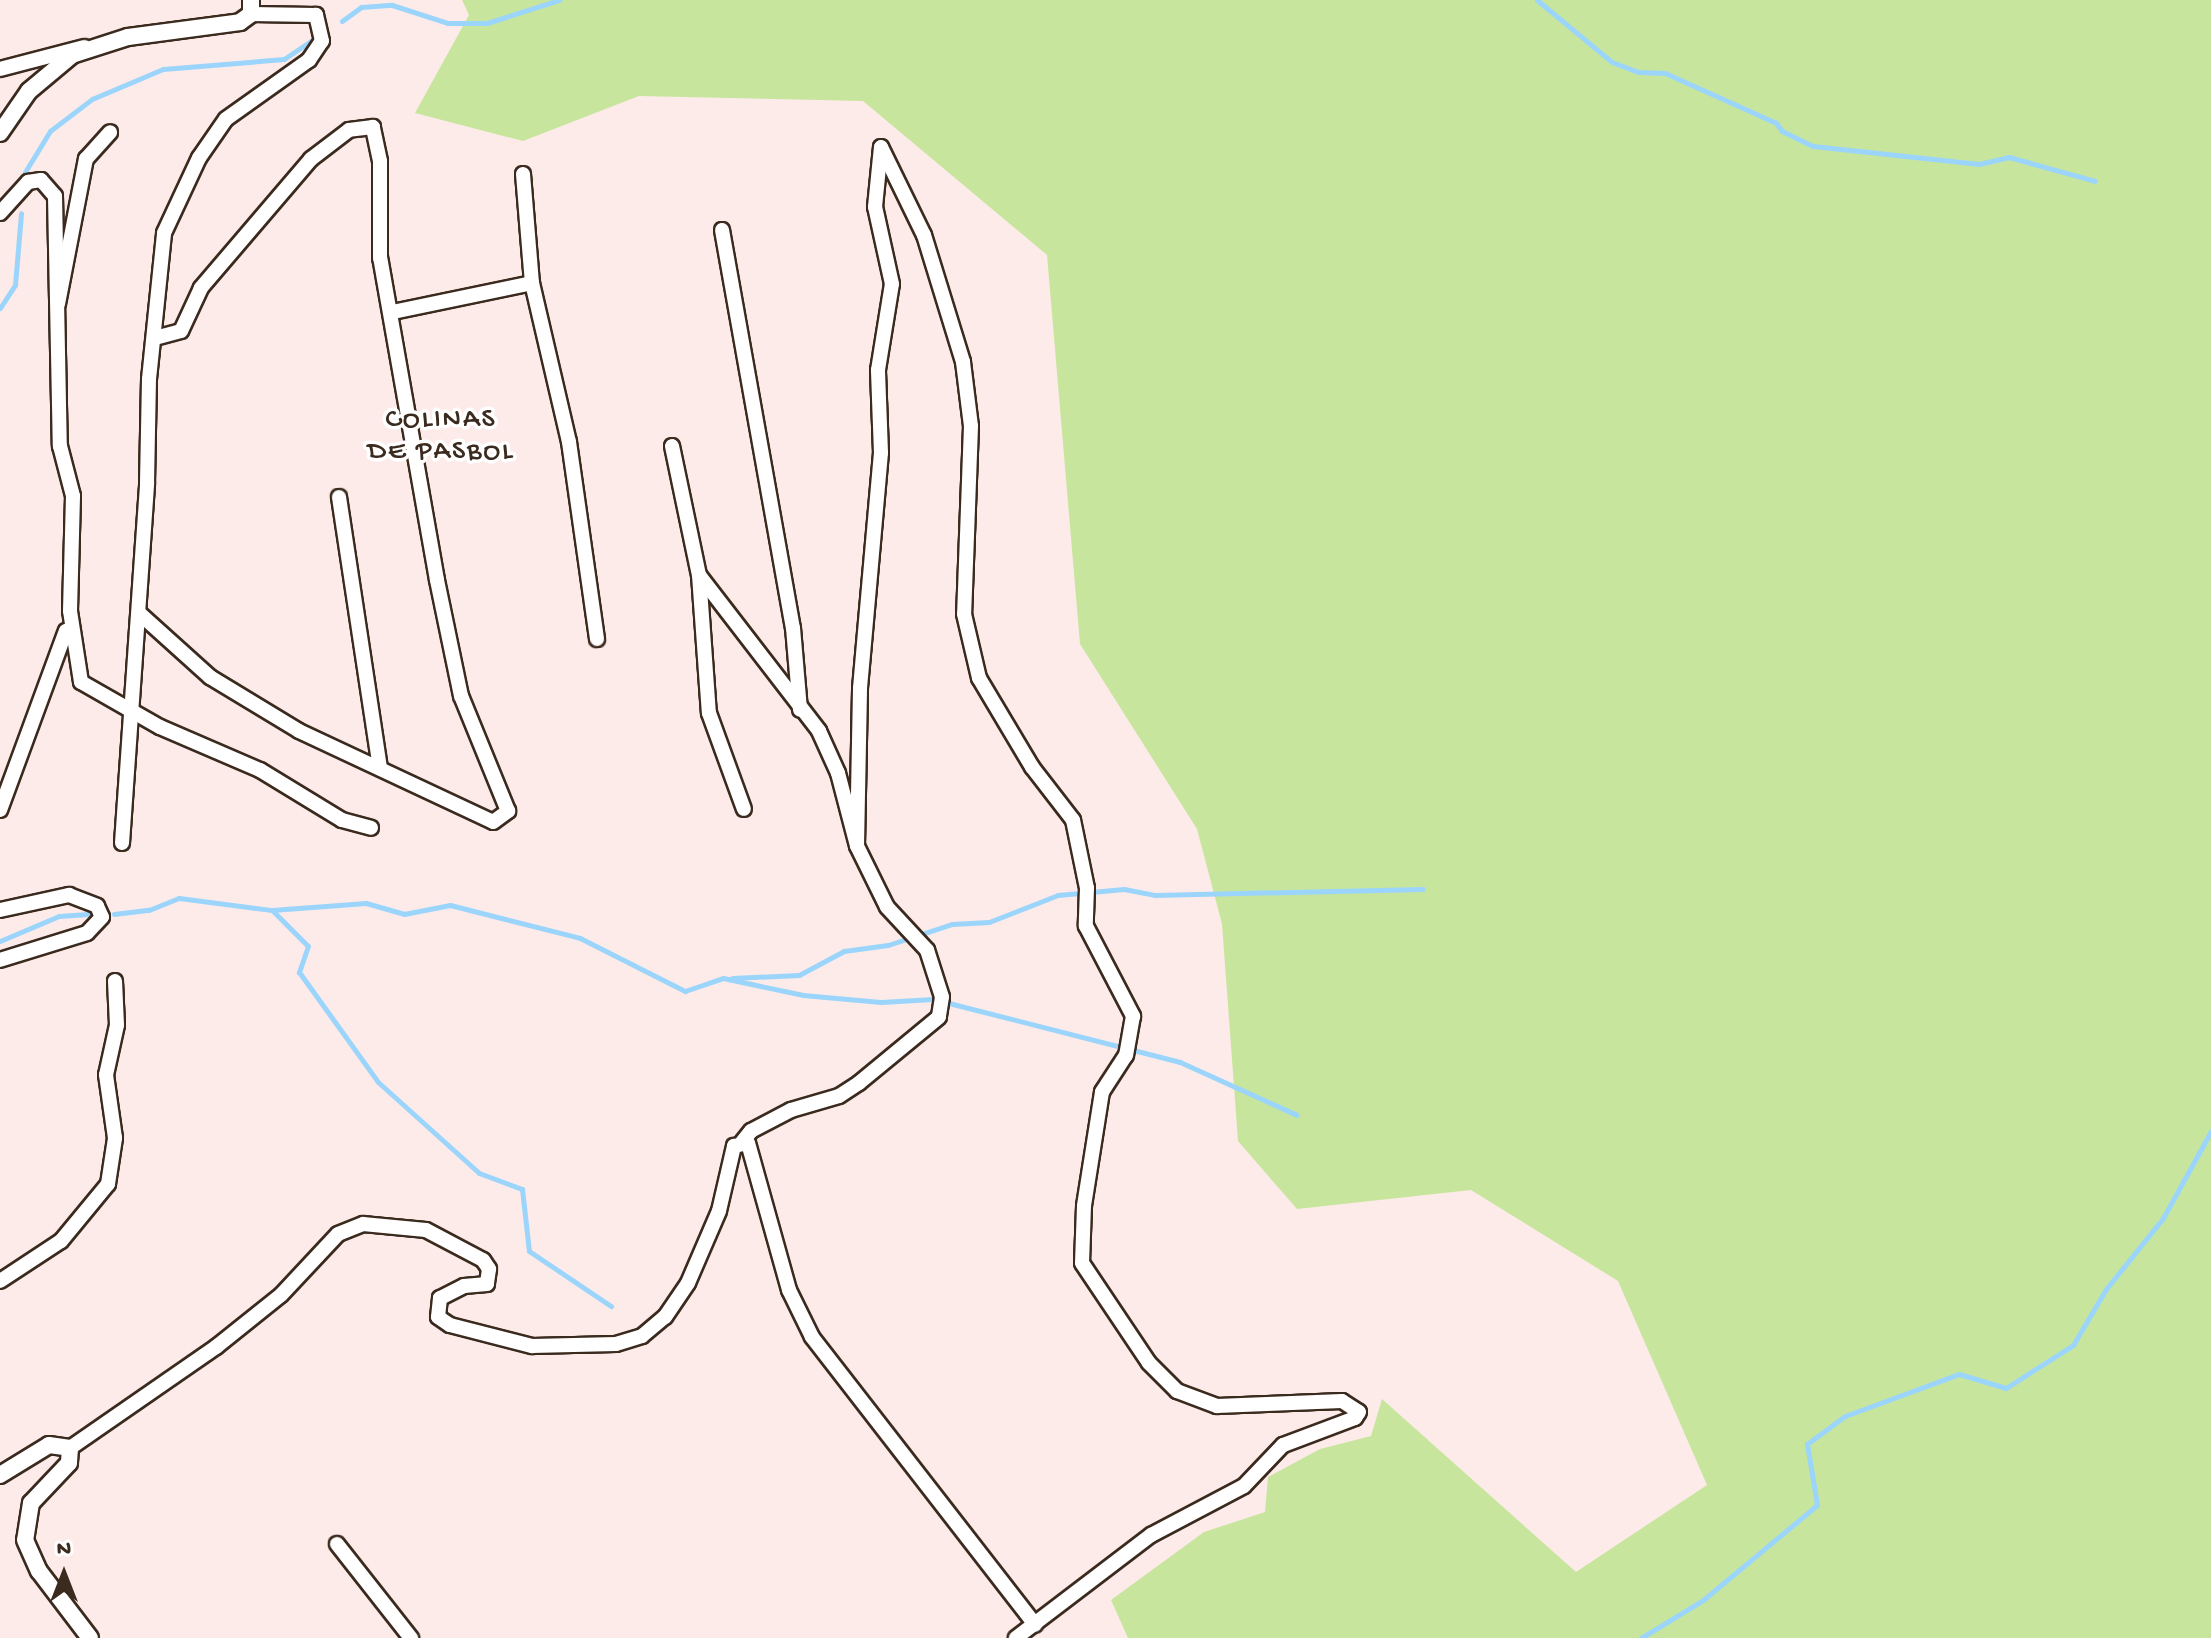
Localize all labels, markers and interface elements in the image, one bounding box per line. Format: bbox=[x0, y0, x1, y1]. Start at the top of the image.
district label: COLINAS DE PASBOL bbox=[368, 404, 514, 470]
north arrow bbox=[24, 1534, 104, 1614]
text: N bbox=[57, 1537, 71, 1563]

